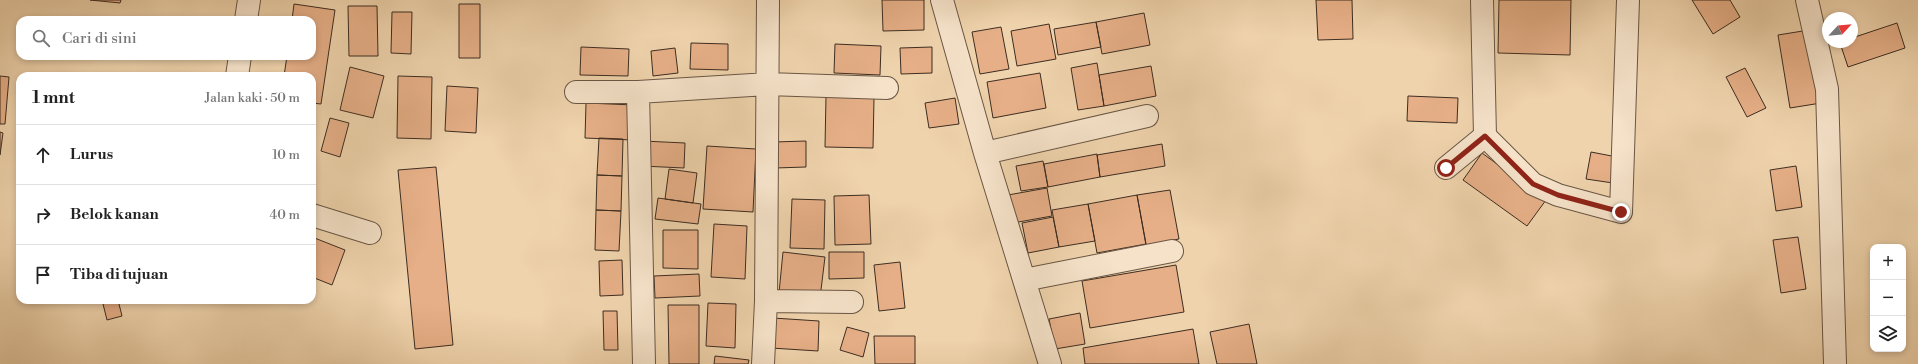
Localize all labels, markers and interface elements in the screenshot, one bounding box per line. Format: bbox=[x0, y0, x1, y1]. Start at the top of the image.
north arrow bbox=[1822, 12, 1858, 48]
search box bbox=[16, 16, 316, 60]
icon: search bbox=[30, 27, 52, 49]
text: Cari di sini bbox=[62, 29, 137, 48]
text: 1 mnt bbox=[32, 87, 75, 109]
text: Jalan kaki · 50 m bbox=[205, 90, 300, 106]
icon: ahead bbox=[32, 144, 54, 166]
text: Lurus bbox=[70, 145, 113, 164]
text: 10 m bbox=[272, 147, 300, 163]
route start bbox=[1437, 159, 1455, 177]
route end bbox=[1612, 203, 1630, 221]
icon: right bbox=[32, 204, 54, 226]
text: Belok kanan bbox=[70, 205, 159, 224]
text: 40 m bbox=[270, 207, 300, 223]
map controls bbox=[1870, 244, 1906, 352]
button: + bbox=[1870, 244, 1906, 280]
icon: arrive bbox=[32, 264, 54, 286]
text: Tiba di tujuan bbox=[70, 265, 168, 284]
button: − bbox=[1870, 280, 1906, 316]
button: layers bbox=[1870, 316, 1906, 352]

